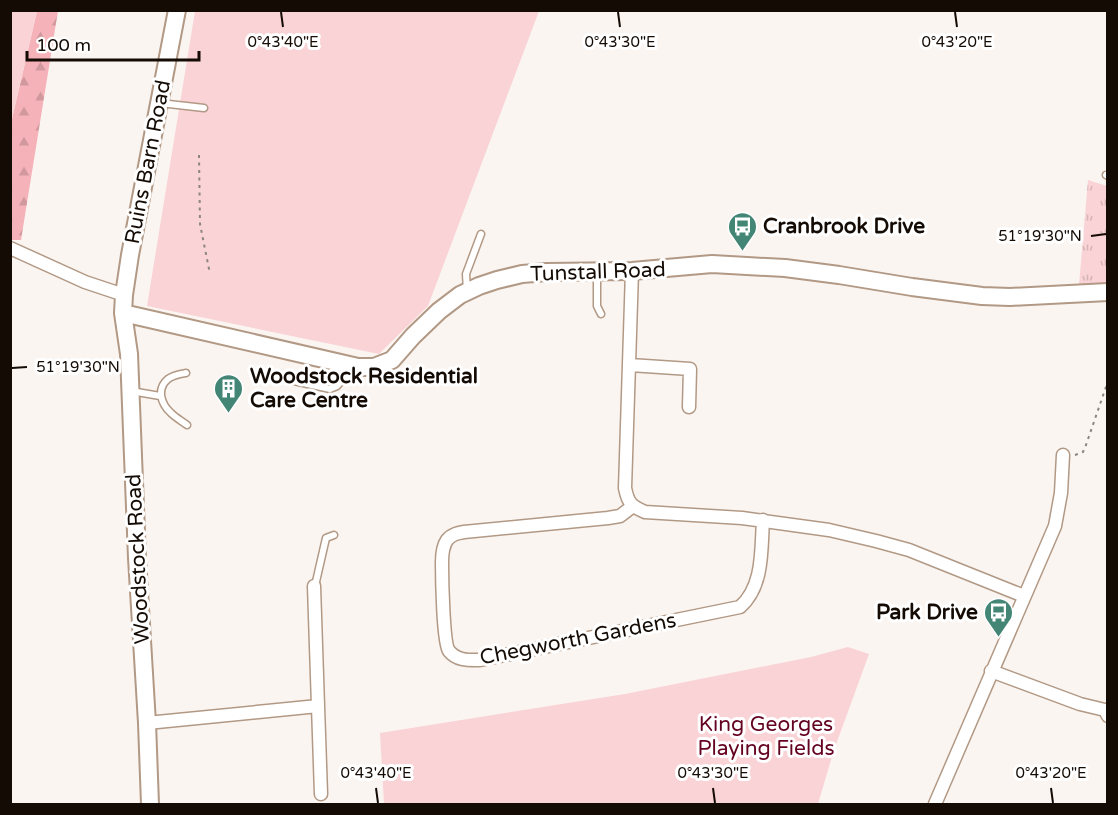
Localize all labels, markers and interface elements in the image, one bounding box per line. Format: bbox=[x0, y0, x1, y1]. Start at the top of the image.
scale bar bbox=[27, 24, 200, 62]
text: 0°43'40"E bbox=[247, 33, 319, 51]
text: 0°43'30"E bbox=[584, 33, 656, 51]
text: 0°43'20"E bbox=[921, 33, 993, 51]
text: 100 m bbox=[36, 34, 91, 56]
street label: Ruins Barn Road bbox=[120, 78, 176, 246]
bus stop icon: Cranbrook Drive bbox=[726, 210, 758, 252]
place label: Cranbrook Drive bbox=[763, 214, 925, 239]
text: 51°19'30"N bbox=[998, 227, 1082, 245]
street label: Tunstall Road bbox=[530, 257, 666, 287]
text: 51°19'30"N bbox=[36, 358, 120, 376]
place label: Woodstock Residential Care Centre bbox=[250, 364, 478, 413]
building icon: Woodstock Residential Care Centre bbox=[213, 372, 245, 414]
street label: Woodstock Road bbox=[121, 473, 155, 645]
bus stop icon: Park Drive bbox=[983, 596, 1015, 638]
place label: Park Drive bbox=[876, 600, 978, 625]
street label: Chegworth Gardens bbox=[478, 608, 678, 670]
park label: King Georges Playing Fields bbox=[697, 712, 835, 761]
text: 0°43'40"E bbox=[340, 764, 412, 782]
text: 0°43'30"E bbox=[677, 764, 749, 782]
text: 0°43'20"E bbox=[1015, 764, 1087, 782]

